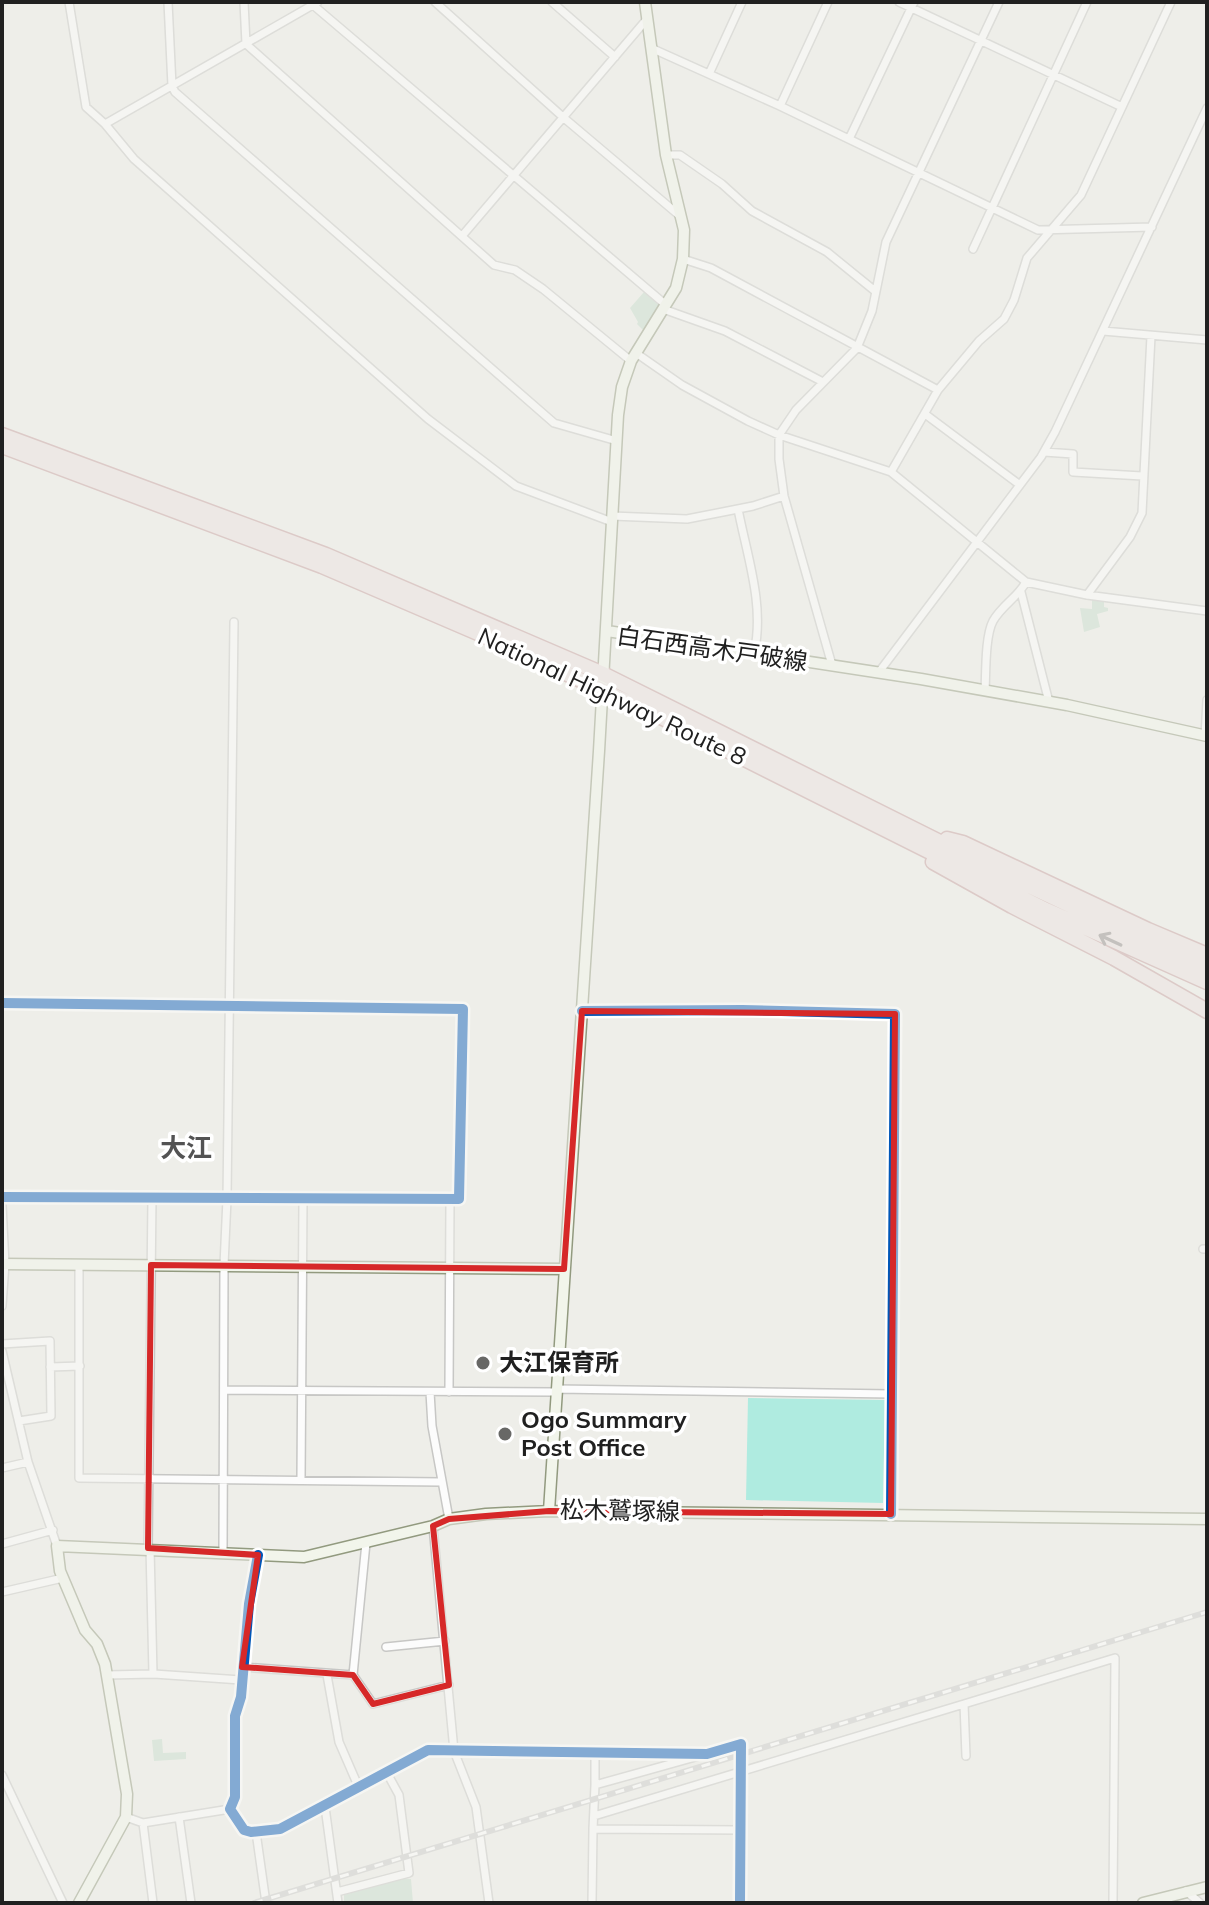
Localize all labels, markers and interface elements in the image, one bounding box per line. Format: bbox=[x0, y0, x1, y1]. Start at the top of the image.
street label: 白石西高木戸破線 bbox=[615, 620, 809, 676]
street label: National Highway Route 8 bbox=[473, 621, 751, 772]
one-way arrow bbox=[1098, 931, 1123, 946]
district label: 大江 bbox=[160, 1131, 212, 1164]
place label: 大江保育所 bbox=[499, 1347, 619, 1377]
marker: 大江保育所 bbox=[474, 1354, 492, 1372]
place label: Ogo Summary Post Office bbox=[521, 1404, 688, 1462]
marker: Ogo Summary Post Office bbox=[496, 1425, 514, 1443]
street label: 松木鷲塚線 bbox=[560, 1494, 680, 1526]

